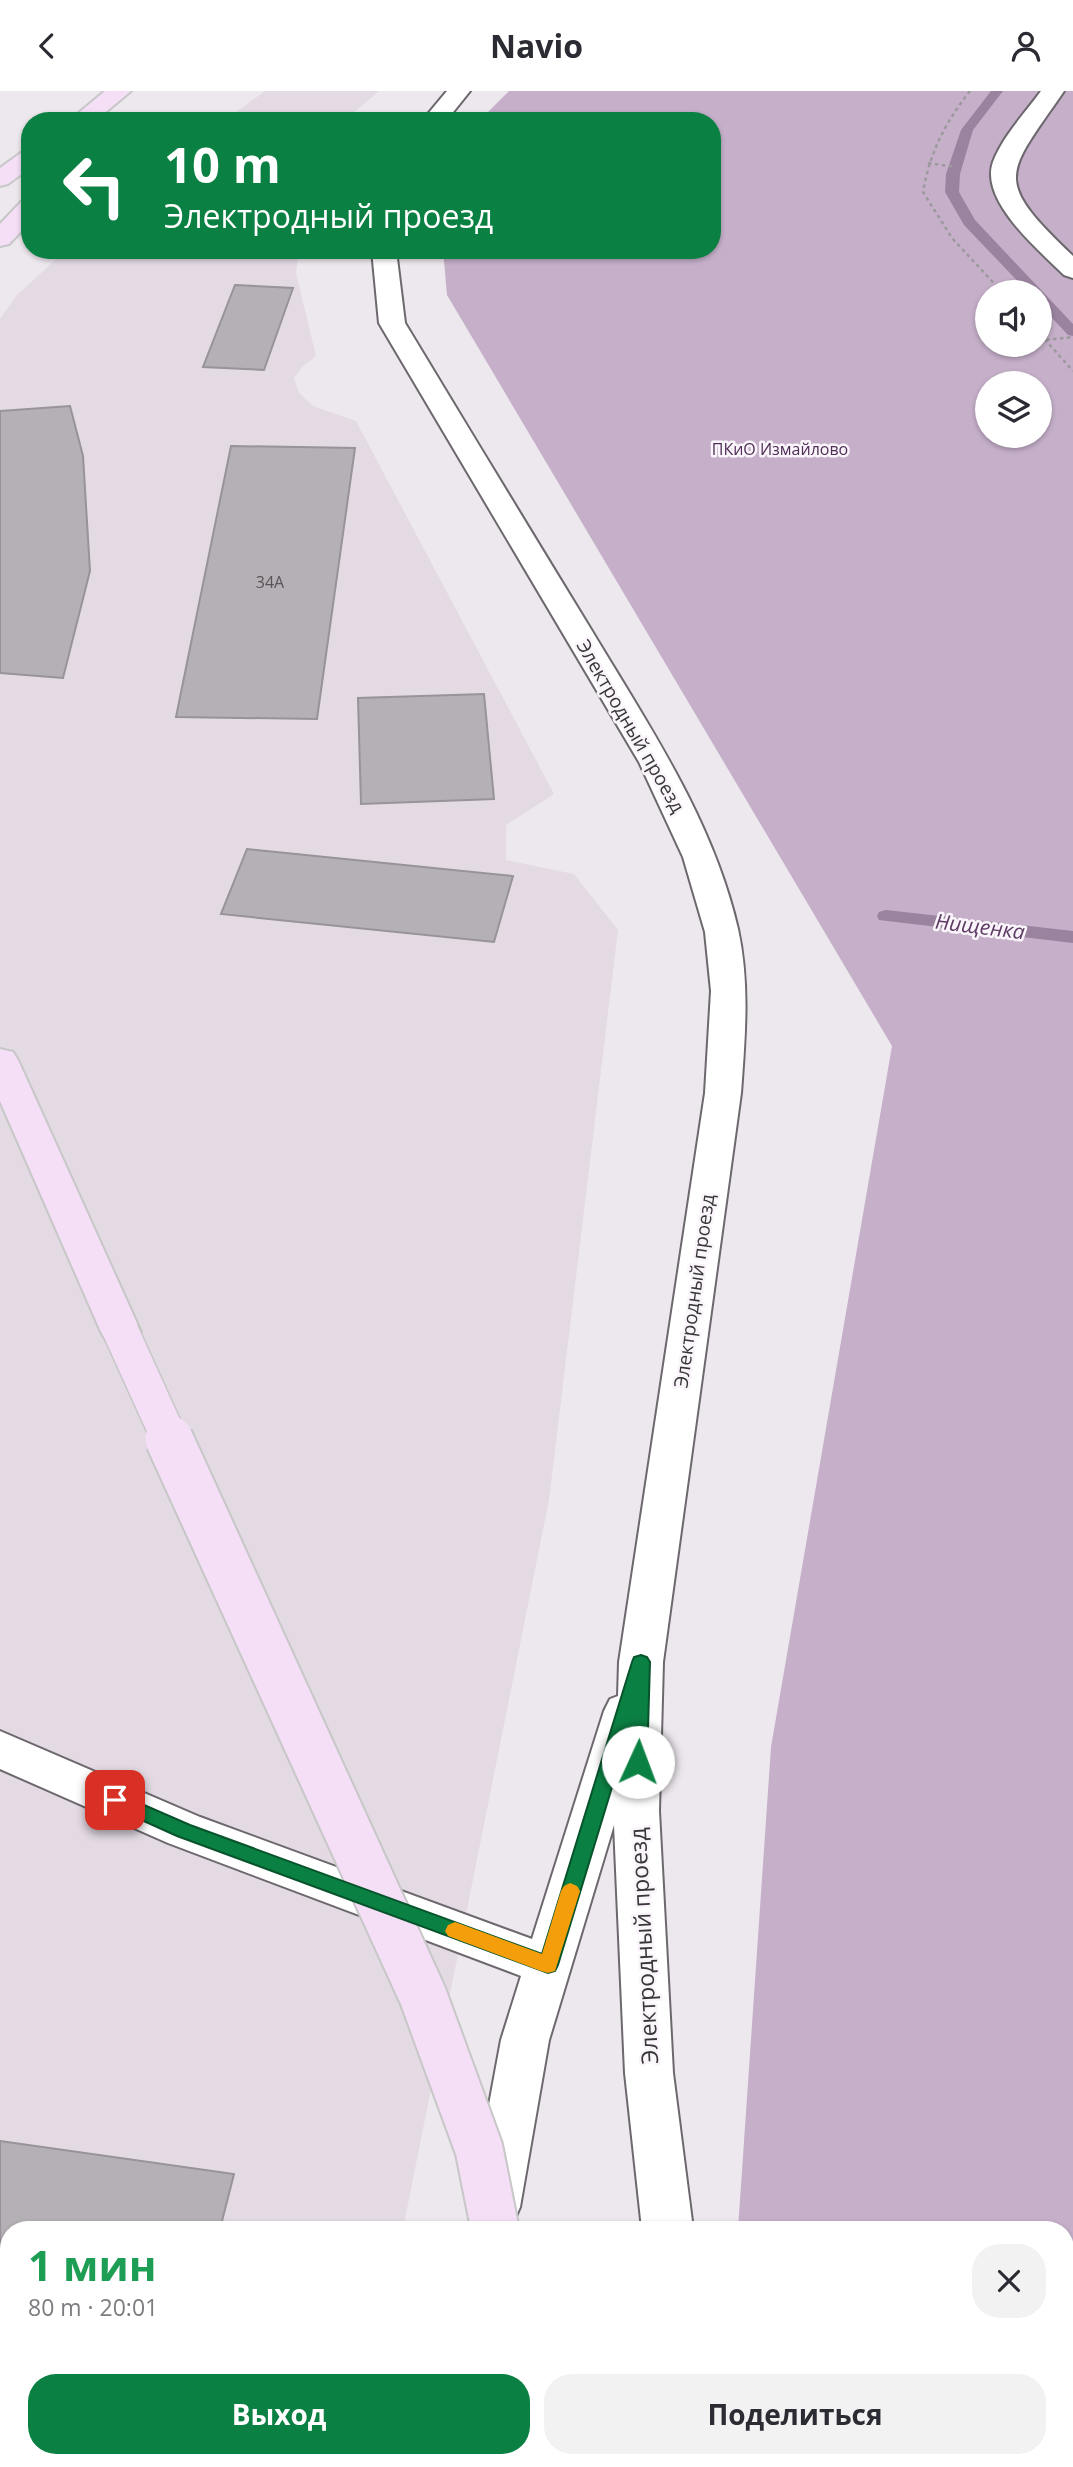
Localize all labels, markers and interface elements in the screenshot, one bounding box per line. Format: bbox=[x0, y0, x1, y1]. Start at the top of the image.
text: Navio bbox=[490, 24, 583, 67]
icon: back bbox=[28, 27, 66, 65]
icon: person bbox=[1007, 27, 1045, 65]
text: 10 m bbox=[164, 131, 281, 197]
icon: left bbox=[49, 140, 140, 231]
text: Электродный проезд bbox=[164, 194, 493, 237]
map controls bbox=[975, 280, 1052, 448]
button: sound bbox=[975, 280, 1052, 357]
button: layers bbox=[975, 371, 1052, 448]
park label: ПКиО Измайлово bbox=[712, 438, 848, 460]
house number: 34А bbox=[256, 571, 285, 593]
street label: Электродный проезд bbox=[571, 635, 691, 817]
water label: Нищенка bbox=[934, 907, 1026, 945]
street label: Электродный проезд bbox=[668, 1192, 720, 1390]
position arrow bbox=[601, 1725, 675, 1799]
pin bbox=[85, 1770, 145, 1830]
icon: arrive bbox=[96, 1781, 134, 1819]
street label: Электродный проезд bbox=[621, 1827, 665, 2065]
text: 1 мин bbox=[28, 2236, 156, 2293]
button: close bbox=[972, 2244, 1046, 2318]
text: 80 m · 20:01 bbox=[28, 2291, 158, 2323]
button: Выход bbox=[28, 2374, 530, 2454]
button: Поделиться bbox=[544, 2374, 1046, 2454]

